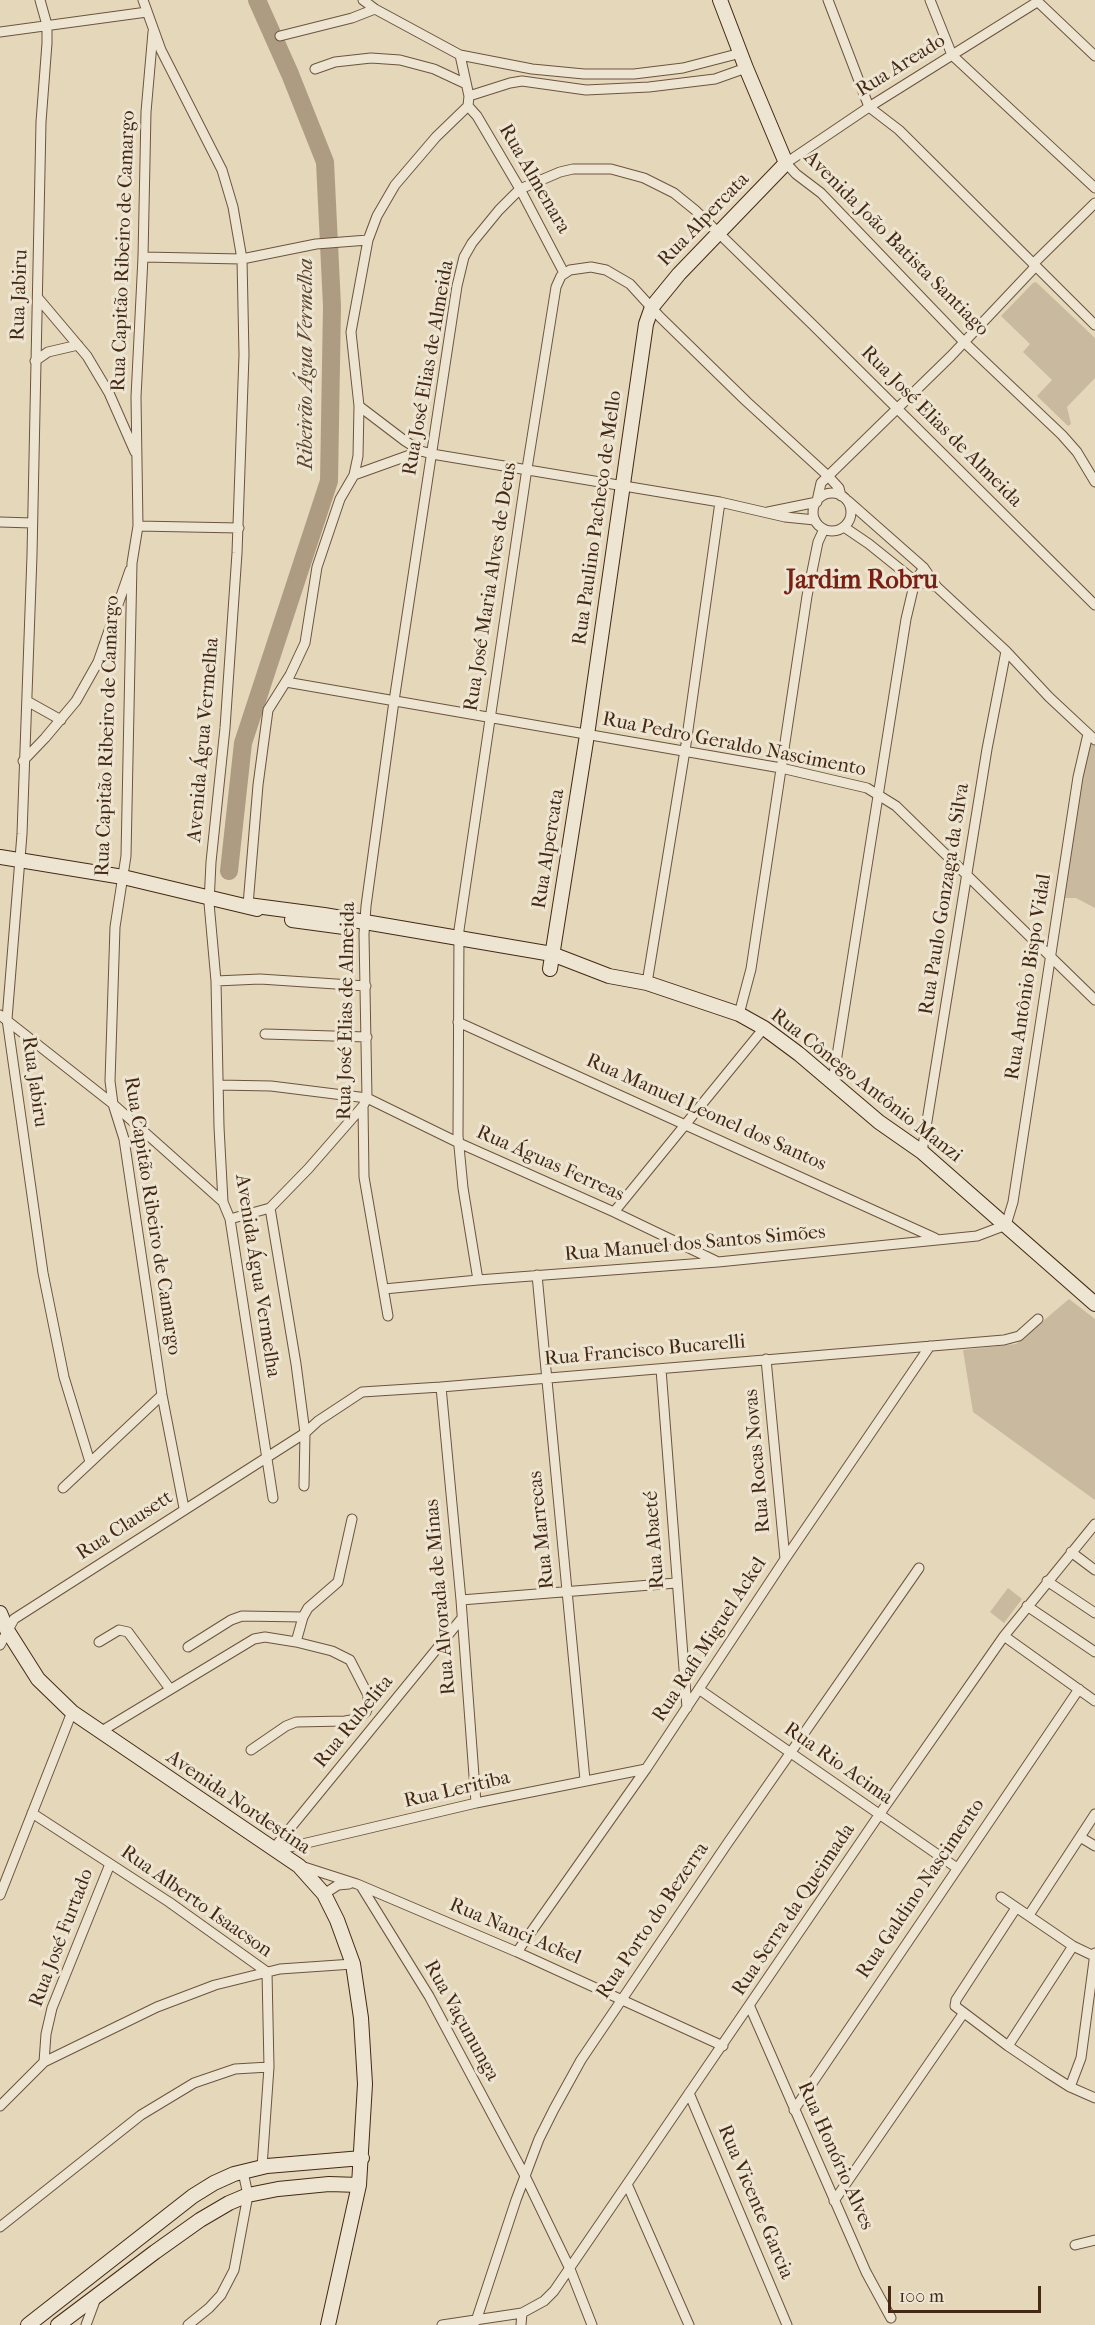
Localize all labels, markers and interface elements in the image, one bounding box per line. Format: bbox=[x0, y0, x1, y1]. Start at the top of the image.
street label: Rua Areado bbox=[852, 29, 950, 103]
street label: Rua Capitão Ribeiro de Camargo bbox=[107, 110, 141, 392]
street label: Rua Almenara bbox=[493, 120, 575, 238]
street label: Avenida João Batista Santiago bbox=[798, 146, 994, 342]
street label: Rua Alpercata bbox=[653, 168, 755, 272]
street label: Rua Jabiru bbox=[6, 249, 34, 341]
water label: Ribeirão Água Vermelha bbox=[294, 258, 320, 470]
street label: Rua José Elias de Almeida bbox=[398, 258, 460, 478]
street label: Rua José Elias de Almeida bbox=[855, 341, 1027, 513]
street label: Rua Paulino Pacheco de Mello bbox=[568, 389, 628, 647]
street label: Rua José Maria Alves de Deus bbox=[459, 461, 523, 713]
district label: Jardim Robru bbox=[786, 566, 938, 598]
street label: Rua Capitão Ribeiro de Camargo bbox=[91, 595, 125, 877]
street label: Avenida Água Vermelha bbox=[183, 637, 225, 843]
street label: Rua Pedro Geraldo Nascimento bbox=[600, 708, 868, 782]
street label: Rua Paulo Gonzaga da Silva bbox=[915, 781, 975, 1017]
street label: Rua Alpercata bbox=[528, 787, 570, 911]
street label: Rua Antônio Bispo Vidal bbox=[1001, 872, 1057, 1082]
street label: Rua José Elias de Almeida bbox=[333, 902, 361, 1120]
street label: Rua Cônego Antônio Manzi bbox=[766, 1004, 966, 1168]
street label: Rua Jabiru bbox=[16, 1035, 52, 1129]
street label: Rua Manuel Leonel dos Santos bbox=[582, 1049, 830, 1177]
street label: Rua Capitão Ribeiro de Camargo bbox=[118, 1075, 186, 1357]
street label: Rua Águas Ferreas bbox=[472, 1121, 628, 1207]
street label: Avenida Água Vermelha bbox=[229, 1173, 285, 1379]
street label: Rua Manuel dos Santos Simões bbox=[564, 1221, 826, 1267]
street label: Rua Francisco Bucarelli bbox=[543, 1330, 747, 1372]
street label: Rua Rocas Novas bbox=[740, 1388, 776, 1534]
street label: Rua Marrecas bbox=[524, 1470, 560, 1590]
street label: Rua Clausett bbox=[72, 1486, 178, 1566]
street label: Rua Abaeté bbox=[640, 1490, 670, 1590]
street label: Rua Alvorada de Minas bbox=[420, 1498, 462, 1696]
street label: Rua Rafi Miguel Ackel bbox=[648, 1553, 772, 1727]
street label: Rua Rubelita bbox=[309, 1671, 399, 1773]
street label: Rua Rio Acima bbox=[779, 1718, 897, 1810]
street label: Avenida Nordestina bbox=[161, 1746, 315, 1860]
street label: Rua Leritiba bbox=[402, 1766, 512, 1814]
street label: Rua Galdino Nascimento bbox=[852, 1794, 990, 1984]
street label: Rua Serra da Queimada bbox=[727, 1819, 861, 2001]
street label: Rua Porto do Bezerra bbox=[592, 1838, 714, 2004]
street label: Rua Alberto Isaacson bbox=[116, 1841, 276, 1963]
street label: Rua José Furtado bbox=[25, 1866, 99, 2010]
street label: Rua Nanci Ackel bbox=[446, 1893, 584, 1971]
street label: Rua Vaçununga bbox=[418, 1956, 504, 2086]
street label: Rua Honório Alves bbox=[792, 2078, 878, 2234]
street label: Rua Vicente Garcia bbox=[712, 2121, 798, 2283]
scale bar bbox=[891, 2274, 1044, 2312]
text: 100 m bbox=[899, 2286, 944, 2307]

